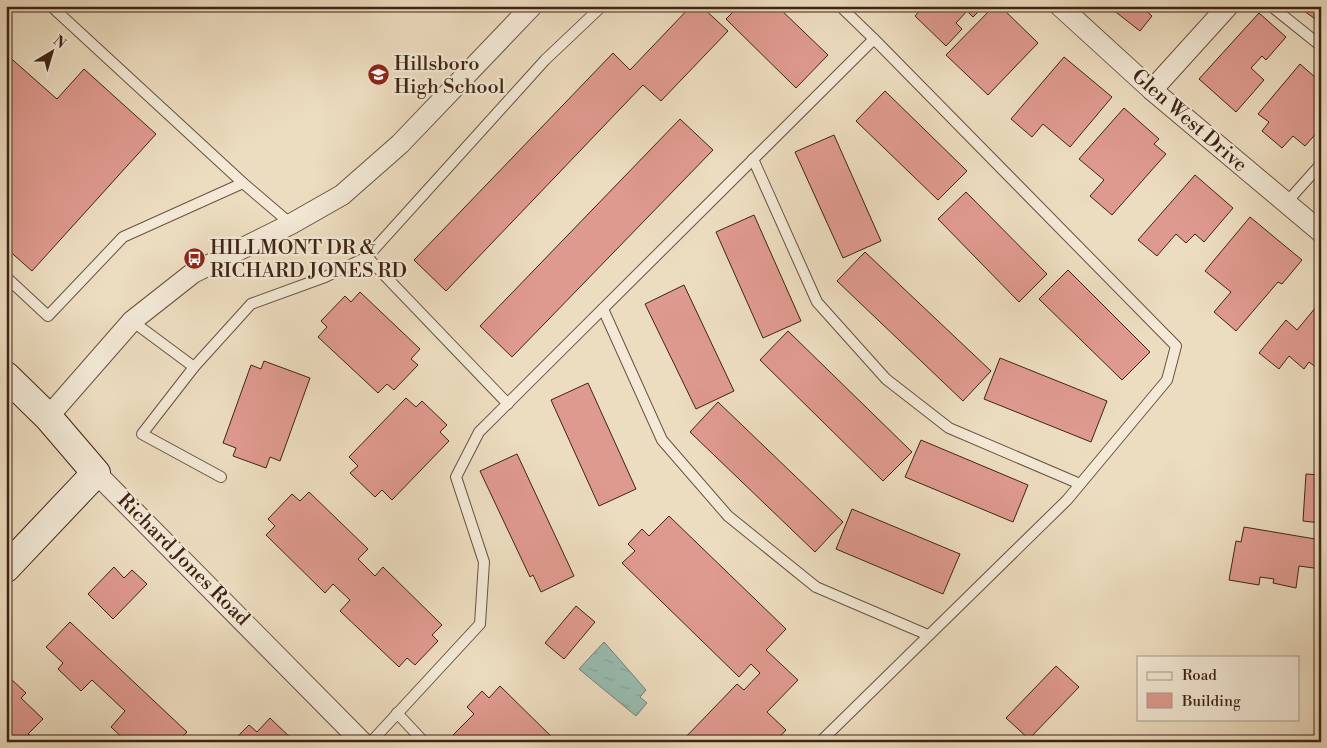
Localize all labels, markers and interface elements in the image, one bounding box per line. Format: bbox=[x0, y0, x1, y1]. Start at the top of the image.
north arrow bbox=[28, 28, 78, 78]
text: N bbox=[49, 32, 69, 53]
place label: Hillsboro High School bbox=[394, 52, 505, 100]
school or university icon: Hillsboro High School bbox=[366, 63, 390, 87]
street label: Glen West Drive bbox=[1126, 64, 1252, 178]
place label: HILLMONT DR & RICHARD JONES RD bbox=[210, 236, 407, 284]
bus stop icon: HILLMONT DR & RICHARD JONES RD bbox=[182, 247, 206, 271]
street label: Richard Jones Road bbox=[111, 488, 255, 632]
legend bbox=[1137, 656, 1300, 720]
text: Road bbox=[1182, 666, 1217, 685]
text: Building bbox=[1181, 692, 1241, 711]

